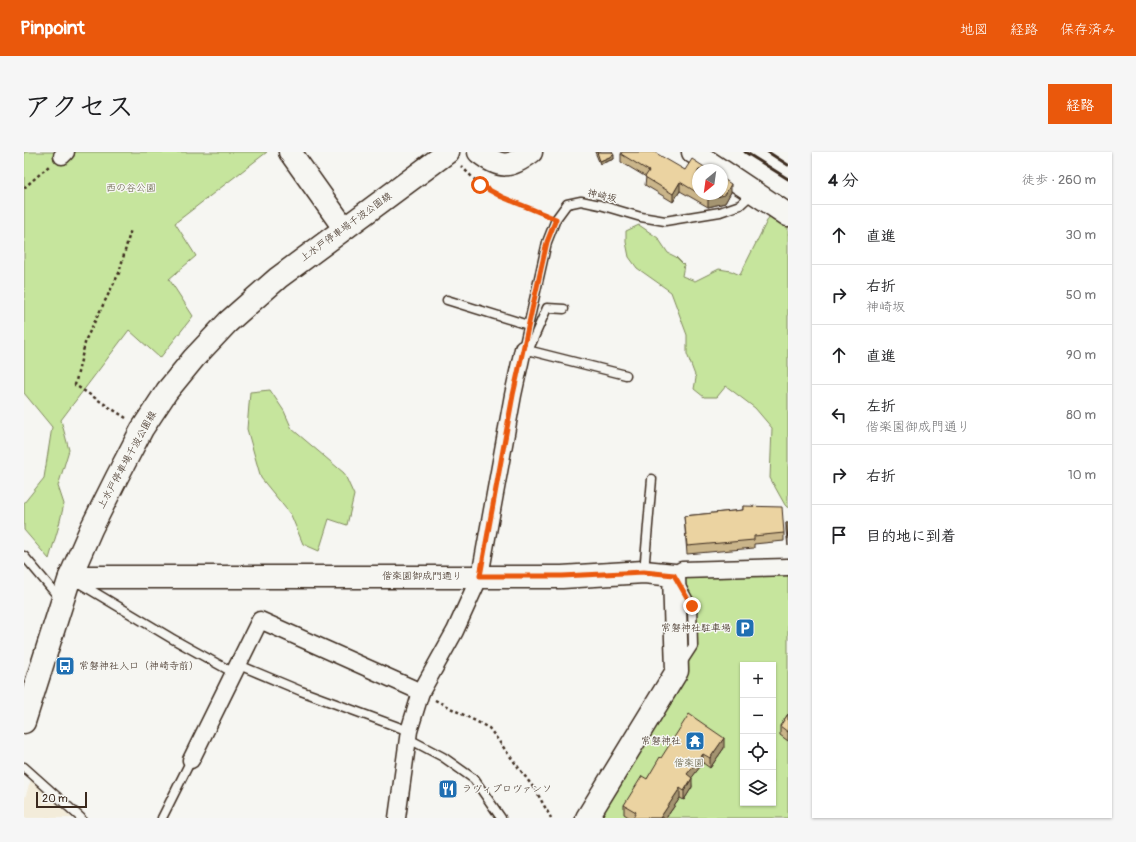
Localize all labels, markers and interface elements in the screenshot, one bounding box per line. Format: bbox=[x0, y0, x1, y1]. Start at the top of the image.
text: Pinpoint bbox=[20, 16, 85, 40]
text: 地図 bbox=[960, 21, 988, 38]
text: 経路 bbox=[1010, 21, 1038, 38]
text: 保存済み bbox=[1060, 21, 1116, 38]
button: 経路 bbox=[1048, 84, 1112, 124]
text: アクセス bbox=[24, 90, 134, 125]
north arrow bbox=[692, 164, 728, 200]
text: 4 分 bbox=[828, 170, 859, 191]
text: 徒歩 · 260 m bbox=[1022, 172, 1096, 188]
route start bbox=[471, 176, 489, 194]
park label: 西の谷公園 bbox=[106, 182, 156, 194]
street label: 神崎坂 bbox=[586, 187, 618, 205]
street label: 上水戸停車場千波公園線 bbox=[298, 190, 394, 264]
icon: ahead bbox=[828, 224, 850, 246]
text: 直進 bbox=[866, 227, 896, 246]
text: 30 m bbox=[1066, 227, 1096, 243]
text: 右折 bbox=[866, 277, 896, 296]
icon: right bbox=[828, 284, 850, 306]
text: 50 m bbox=[1066, 287, 1096, 303]
text: 神崎坂 bbox=[866, 299, 905, 315]
icon: ahead bbox=[828, 344, 850, 366]
text: 直進 bbox=[866, 347, 896, 366]
text: 90 m bbox=[1066, 347, 1096, 363]
text: 左折 bbox=[866, 397, 896, 416]
icon: left bbox=[828, 404, 850, 426]
text: 80 m bbox=[1066, 407, 1096, 423]
street label: 上水戸停車場千波公園線 bbox=[95, 409, 159, 511]
text: 偕楽園御成門通り bbox=[866, 419, 970, 435]
icon: right bbox=[828, 464, 850, 486]
text: 右折 bbox=[866, 467, 896, 486]
text: 10 m bbox=[1068, 467, 1096, 483]
icon: arrive bbox=[828, 524, 850, 546]
text: 目的地に到着 bbox=[866, 527, 956, 546]
street label: 偕楽園御成門通り bbox=[382, 570, 462, 582]
route end bbox=[683, 597, 701, 615]
parking icon: 常磐神社駐車場 bbox=[734, 617, 756, 639]
place label: 常磐神社駐車場 bbox=[661, 622, 731, 634]
bus stop icon: 常磐神社入口（神崎寺前） bbox=[54, 655, 76, 677]
place label: 常磐神社入口（神崎寺前） bbox=[79, 660, 199, 672]
map controls bbox=[740, 662, 776, 806]
button: + bbox=[740, 662, 776, 698]
button: − bbox=[740, 698, 776, 734]
temple icon: 常磐神社 bbox=[684, 730, 706, 752]
button: locate bbox=[740, 734, 776, 770]
place label: 常磐神社 bbox=[641, 735, 681, 747]
park label: 偕楽園 bbox=[674, 757, 704, 769]
button: layers bbox=[740, 770, 776, 806]
restaurant icon: ラヴィプロヴァンソ bbox=[437, 778, 459, 800]
place label: ラヴィプロヴァンソ bbox=[462, 783, 552, 795]
scale bar bbox=[36, 790, 87, 809]
text: 20 m bbox=[42, 792, 68, 805]

